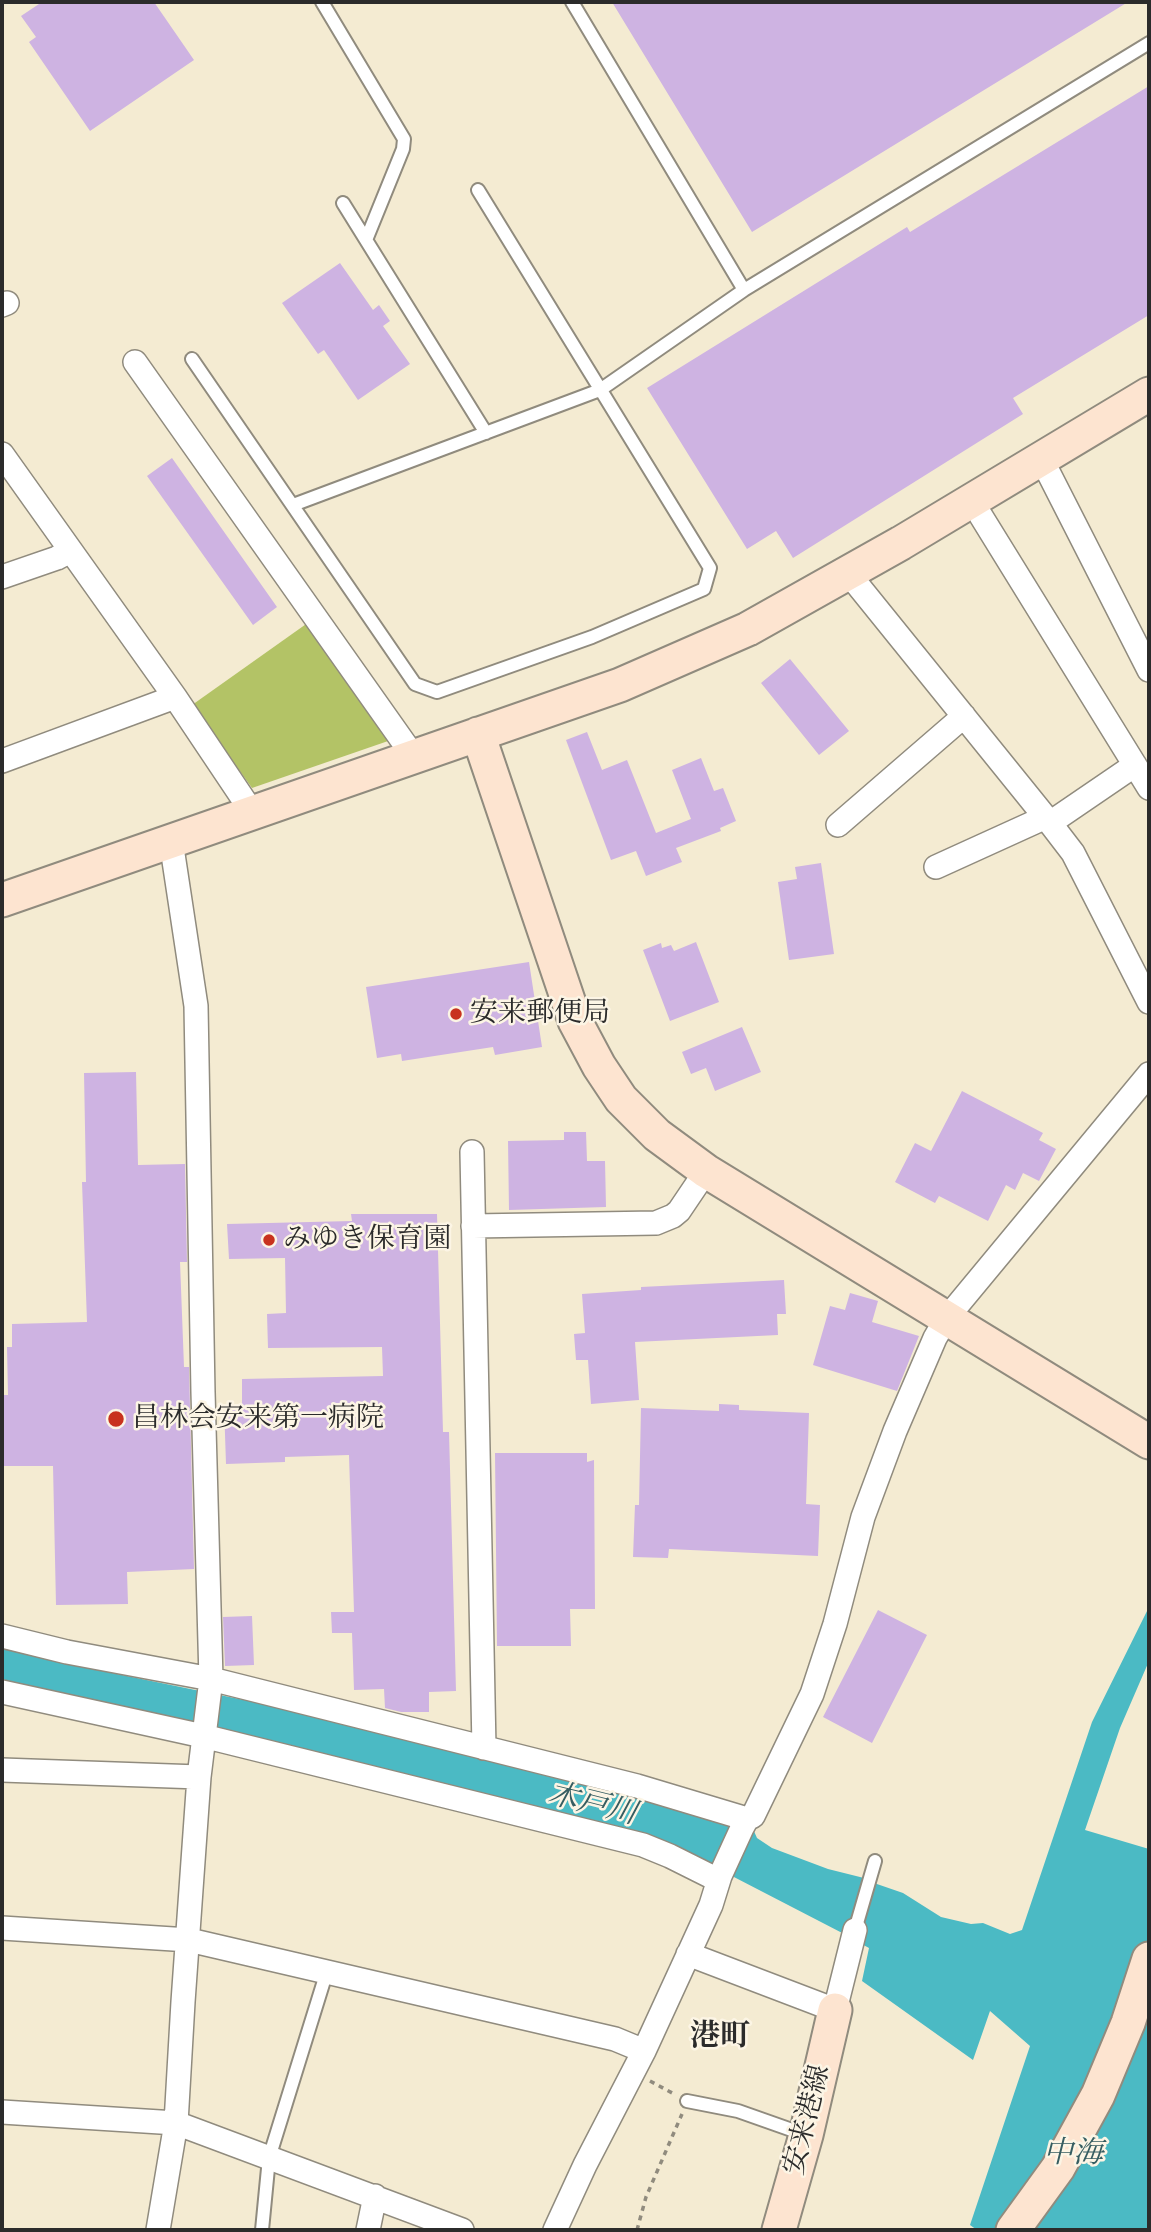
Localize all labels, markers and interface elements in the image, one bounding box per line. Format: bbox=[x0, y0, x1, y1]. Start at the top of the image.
place label: 安来郵便局 bbox=[470, 997, 610, 1031]
marker: 安来郵便局 bbox=[448, 1006, 464, 1022]
place label: みゆき保育園 bbox=[283, 1223, 451, 1257]
marker: みゆき保育園 bbox=[261, 1232, 277, 1248]
place label: 昌林会安来第一病院 bbox=[132, 1402, 384, 1436]
marker: 昌林会安来第一病院 bbox=[106, 1409, 126, 1429]
water label: 木戸川 bbox=[544, 1777, 640, 1833]
district label: 港町 bbox=[690, 2019, 750, 2055]
street label: 安来港線 bbox=[778, 2062, 838, 2178]
water label: 中海 bbox=[1043, 2136, 1103, 2172]

